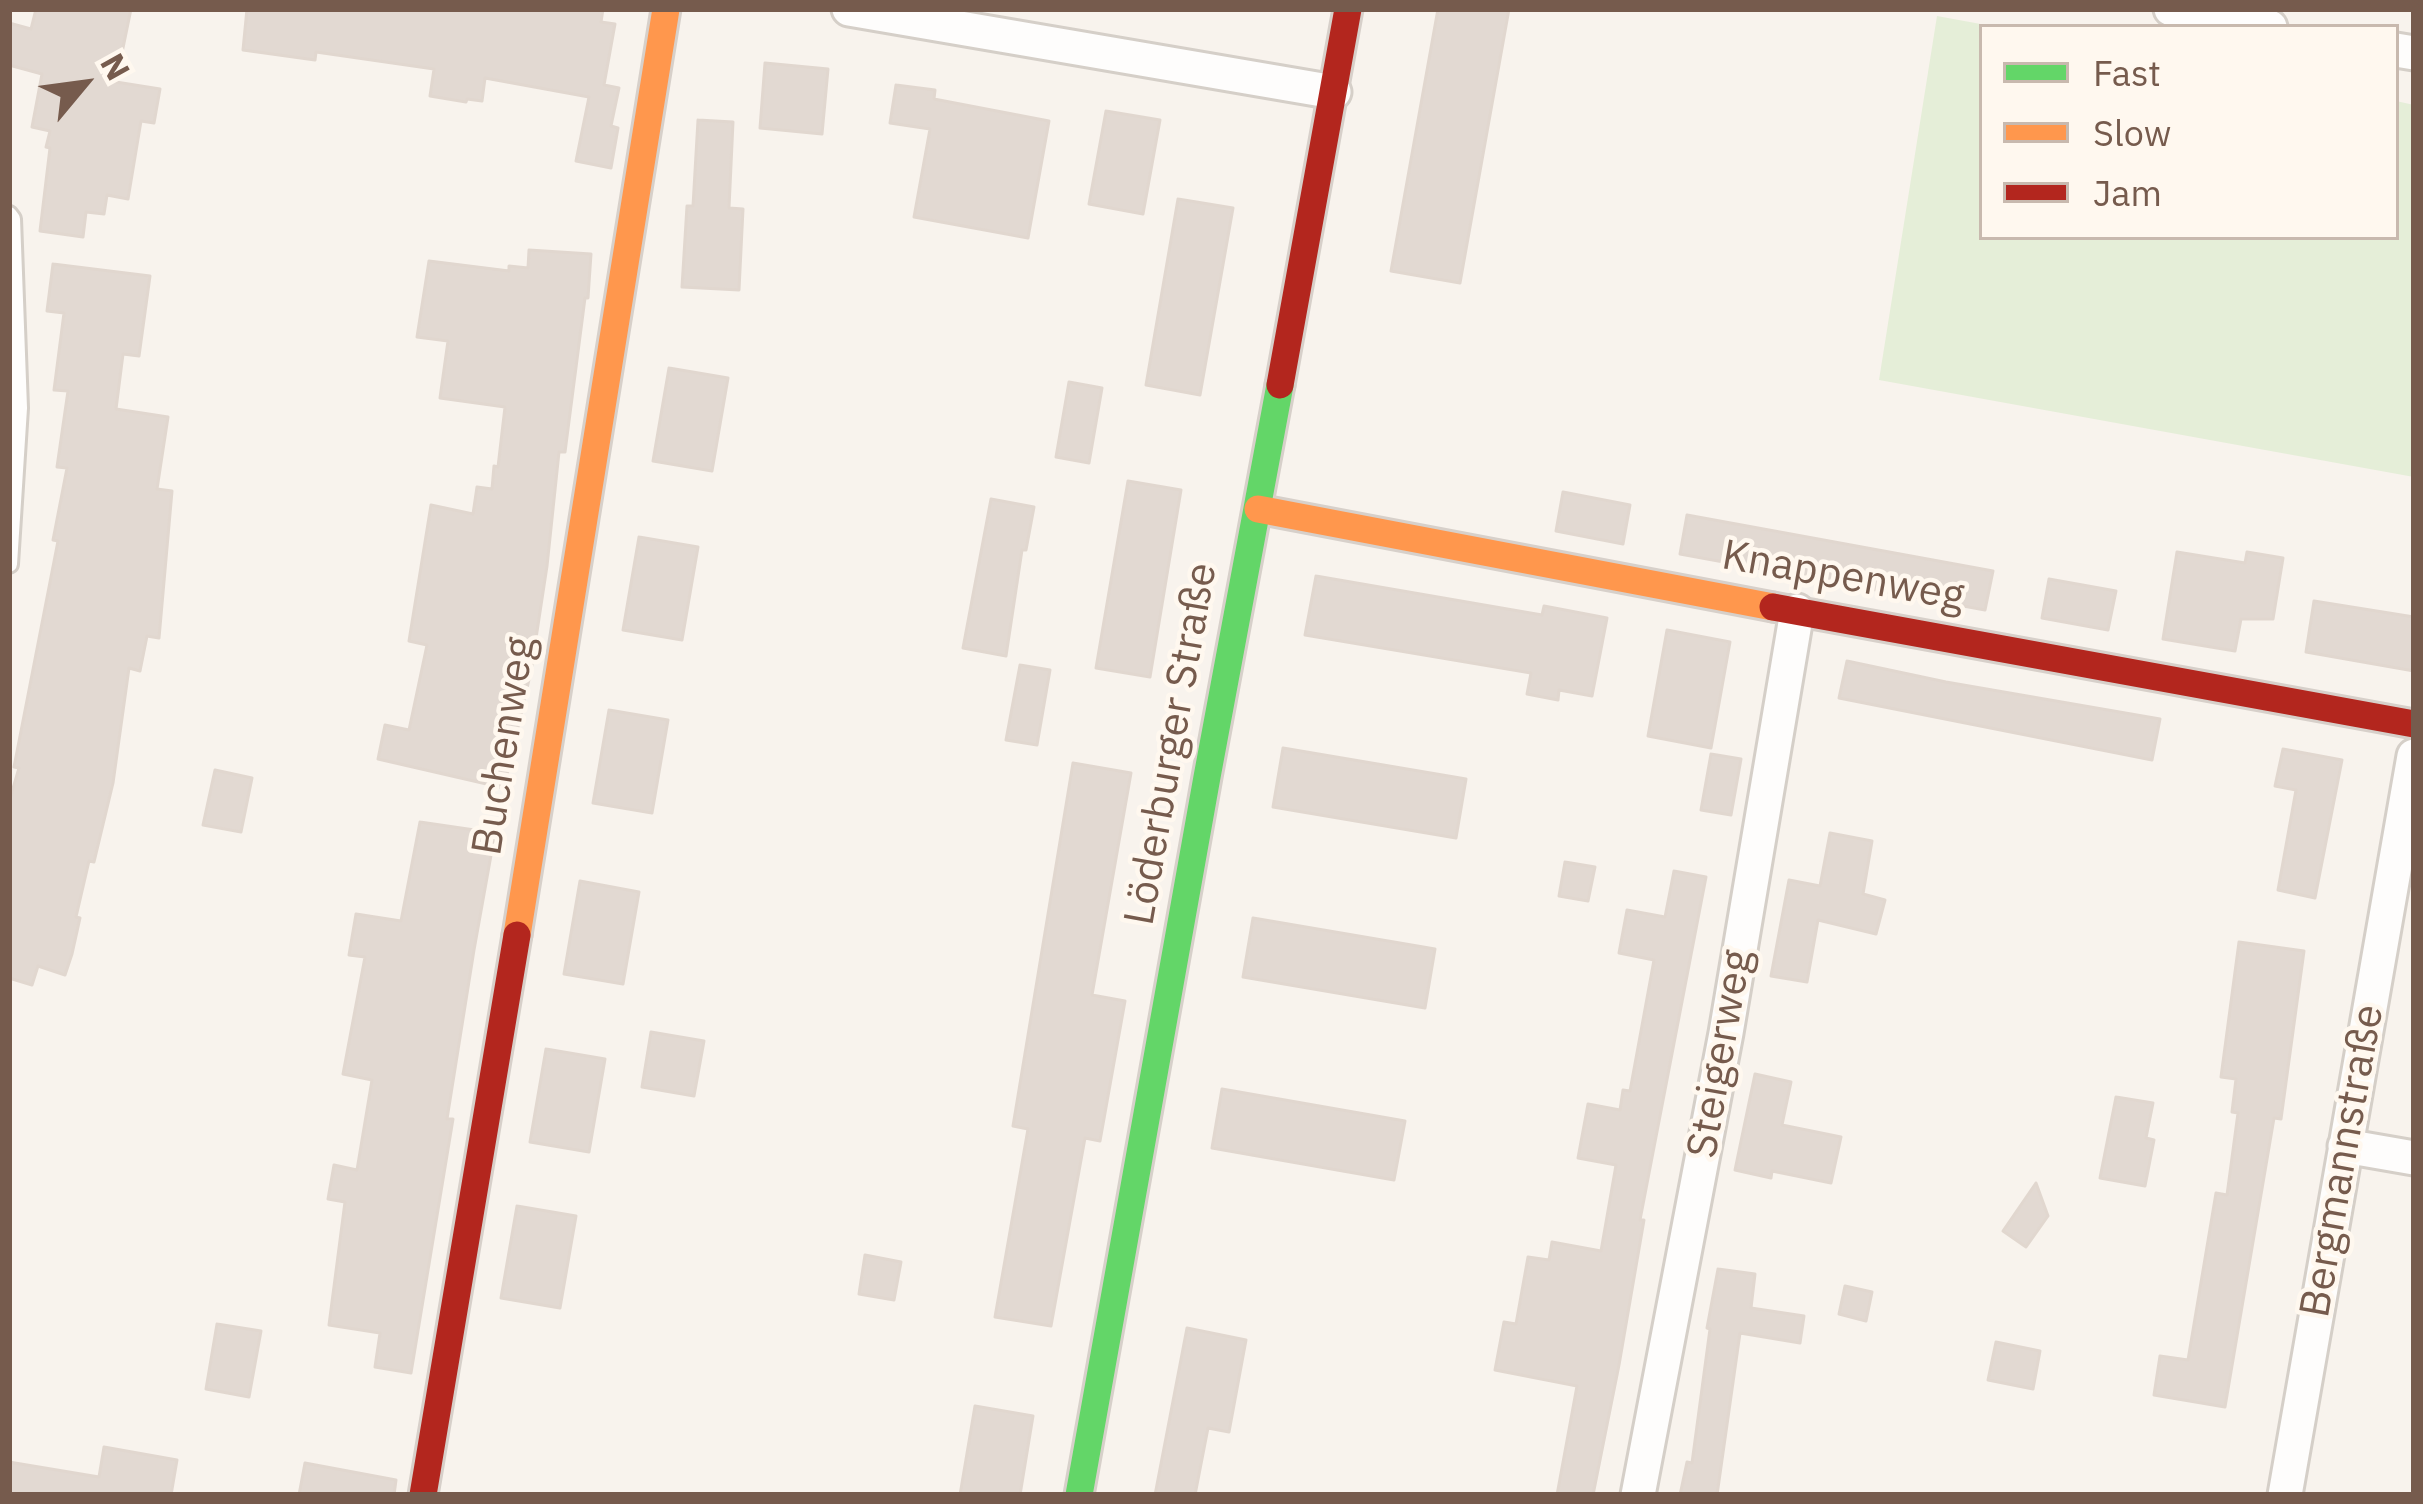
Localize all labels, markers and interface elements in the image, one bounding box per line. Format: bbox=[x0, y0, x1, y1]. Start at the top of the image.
north arrow bbox=[24, 24, 144, 144]
legend bbox=[1979, 24, 2399, 240]
text: N bbox=[91, 45, 141, 87]
text: Fast bbox=[2093, 49, 2161, 96]
text: Slow bbox=[2093, 109, 2171, 156]
text: Jam bbox=[2093, 169, 2162, 216]
street label: Knappenweg bbox=[1718, 531, 1968, 623]
street label: Löderburger Straße bbox=[1115, 559, 1229, 929]
street label: Buchenweg bbox=[463, 633, 547, 859]
street label: Steigerweg bbox=[1678, 946, 1764, 1162]
street label: Bergmannstraße bbox=[2291, 1001, 2395, 1321]

